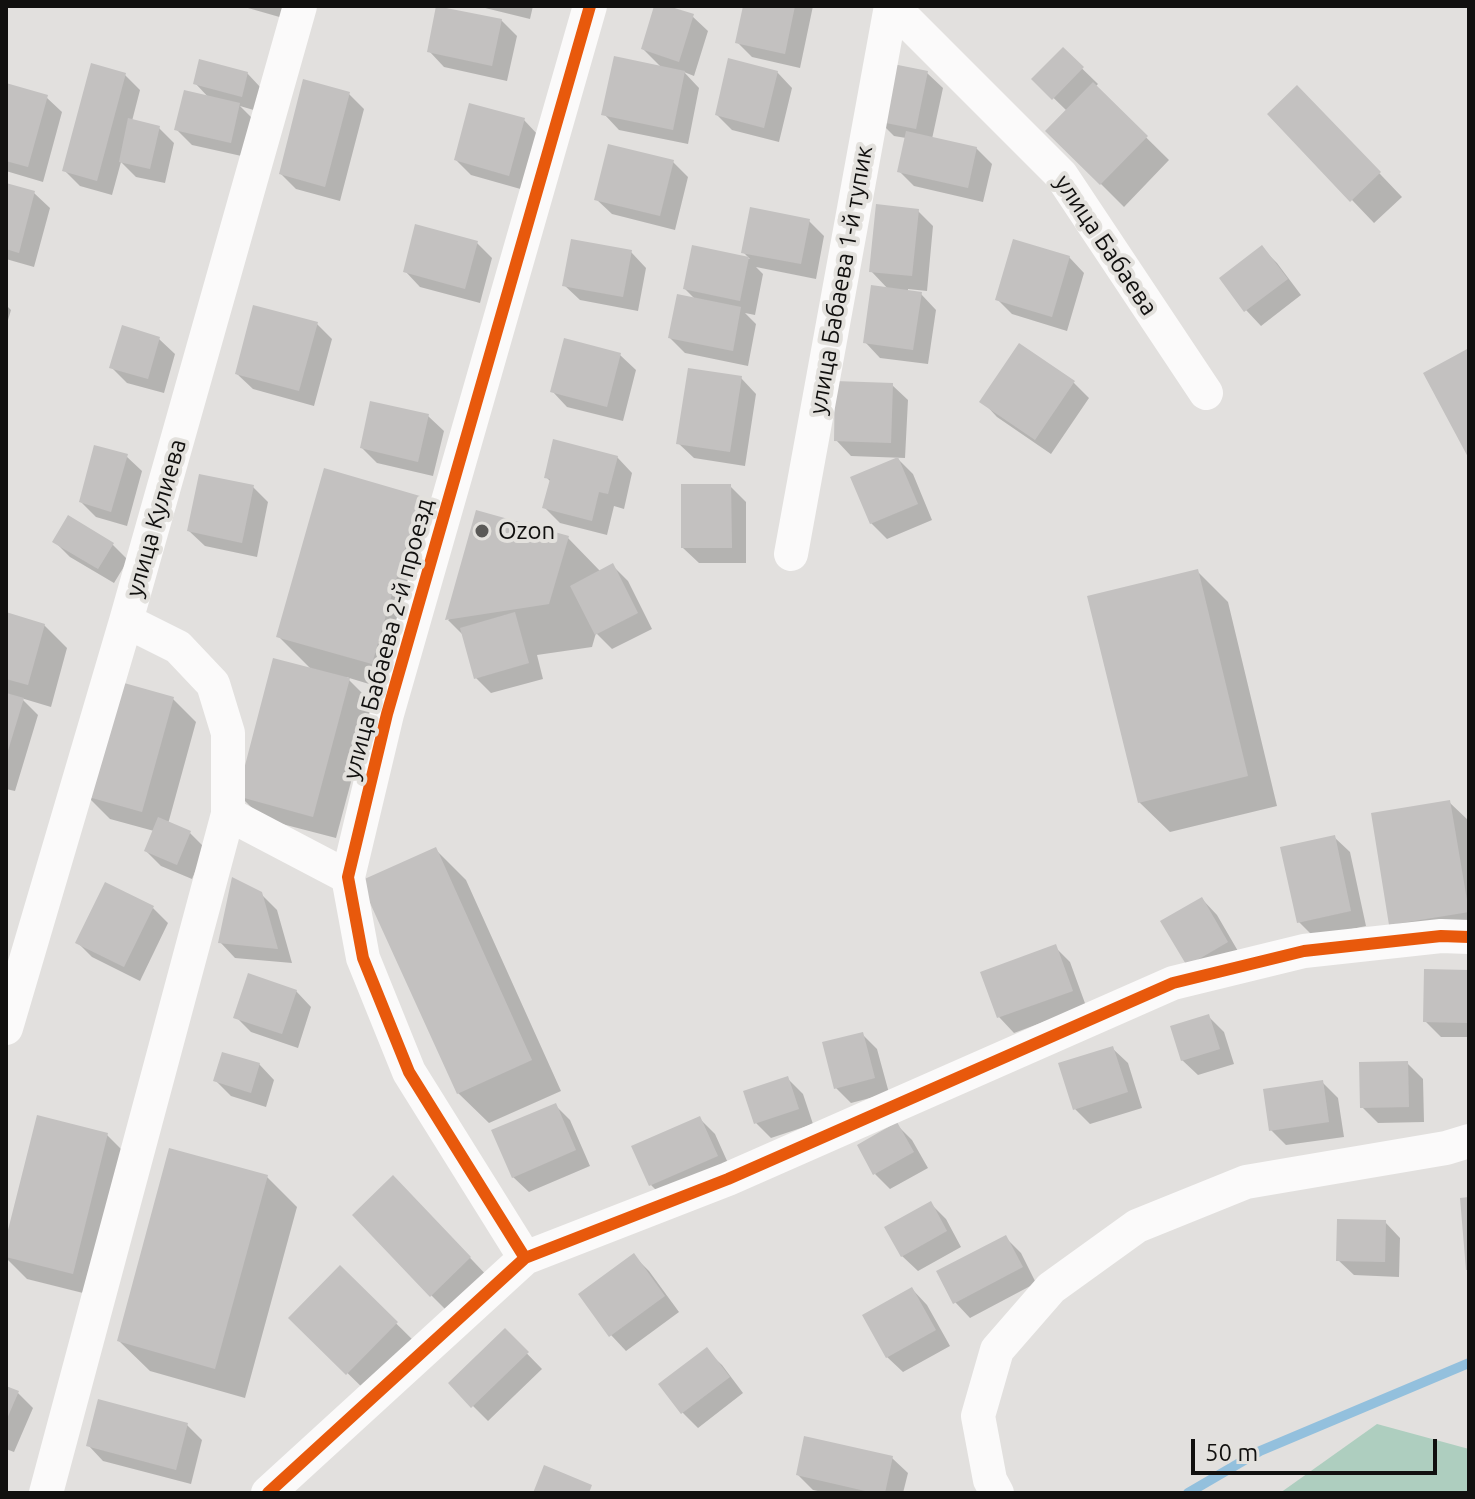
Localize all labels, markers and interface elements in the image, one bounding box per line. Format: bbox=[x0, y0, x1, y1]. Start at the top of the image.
street label: улица Бабаева 1-й тупик bbox=[803, 143, 879, 417]
street label: улица Бабаева bbox=[1048, 169, 1164, 321]
street label: улица Кулиева bbox=[120, 436, 192, 600]
street label: улица Бабаева 2-й проезд bbox=[337, 495, 439, 783]
place label: Ozon bbox=[498, 517, 555, 545]
marker: Ozon bbox=[473, 522, 491, 540]
scale bar bbox=[1195, 1423, 1441, 1473]
text: 50 m bbox=[1205, 1439, 1258, 1466]

